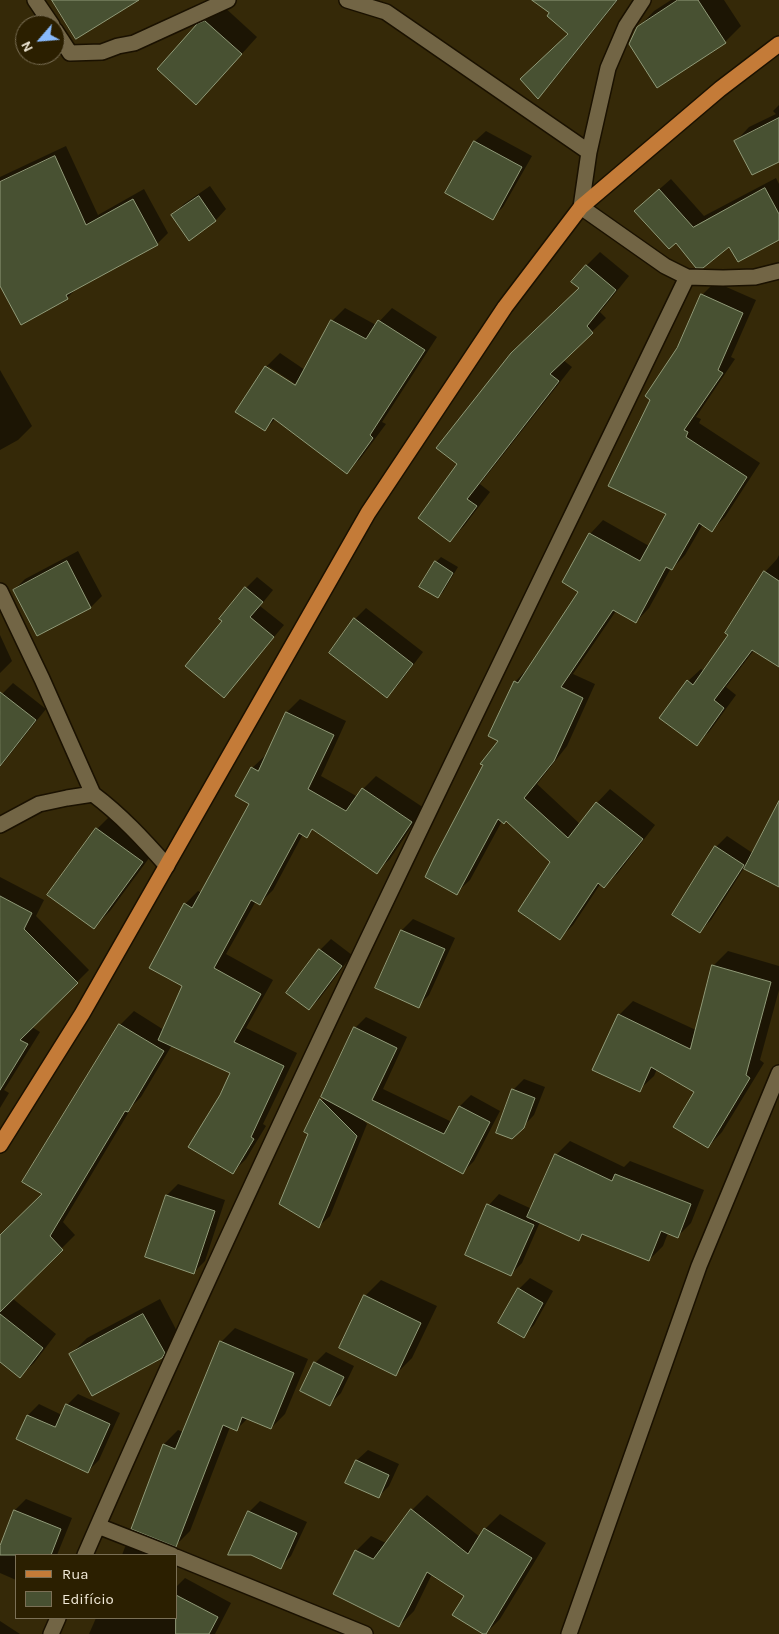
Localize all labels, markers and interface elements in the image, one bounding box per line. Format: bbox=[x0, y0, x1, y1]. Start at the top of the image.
north arrow bbox=[15, 15, 65, 65]
text: N bbox=[17, 38, 37, 55]
legend bbox=[15, 1554, 178, 1619]
text: Rua bbox=[62, 1565, 89, 1583]
text: Edifício bbox=[62, 1590, 114, 1608]

